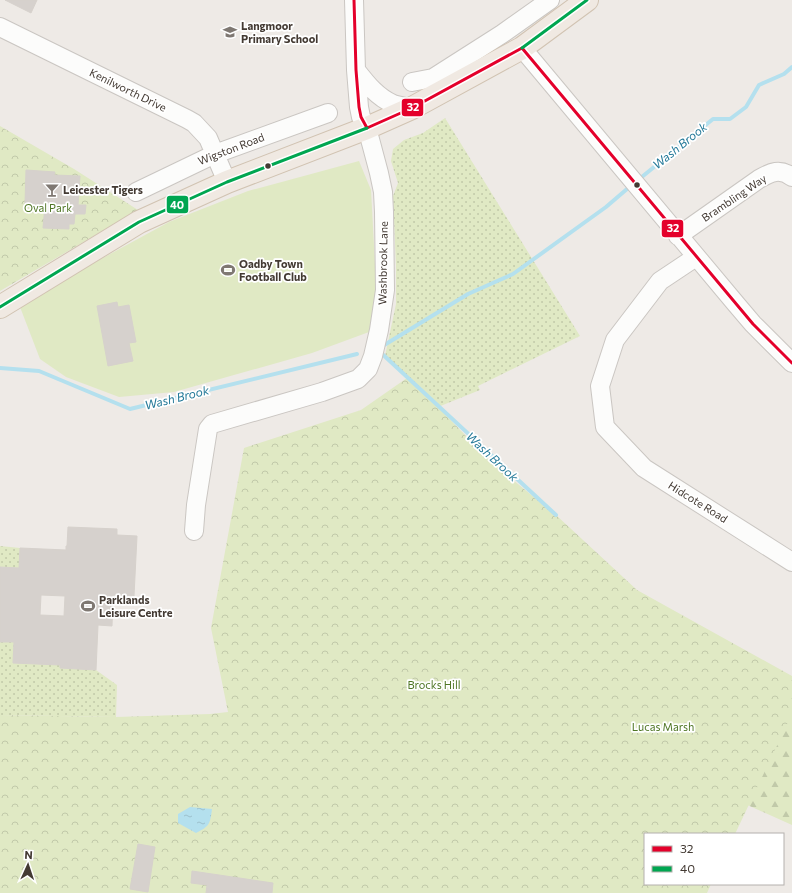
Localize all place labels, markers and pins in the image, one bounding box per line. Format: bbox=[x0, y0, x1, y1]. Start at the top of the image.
place label: Langmoor Primary School bbox=[241, 19, 318, 45]
school or university icon: Langmoor Primary School bbox=[222, 24, 238, 40]
unlabelled marker bbox=[263, 161, 273, 171]
unlabelled marker bbox=[632, 180, 642, 190]
bar icon: Leicester Tigers bbox=[44, 182, 60, 198]
place label: Leicester Tigers bbox=[63, 183, 143, 196]
place label: Oadby Town Football Club bbox=[239, 257, 307, 283]
sports icon: Oadby Town Football Club bbox=[220, 262, 236, 278]
place label: Parklands Leisure Centre bbox=[99, 593, 173, 619]
sports icon: Parklands Leisure Centre bbox=[80, 598, 96, 614]

